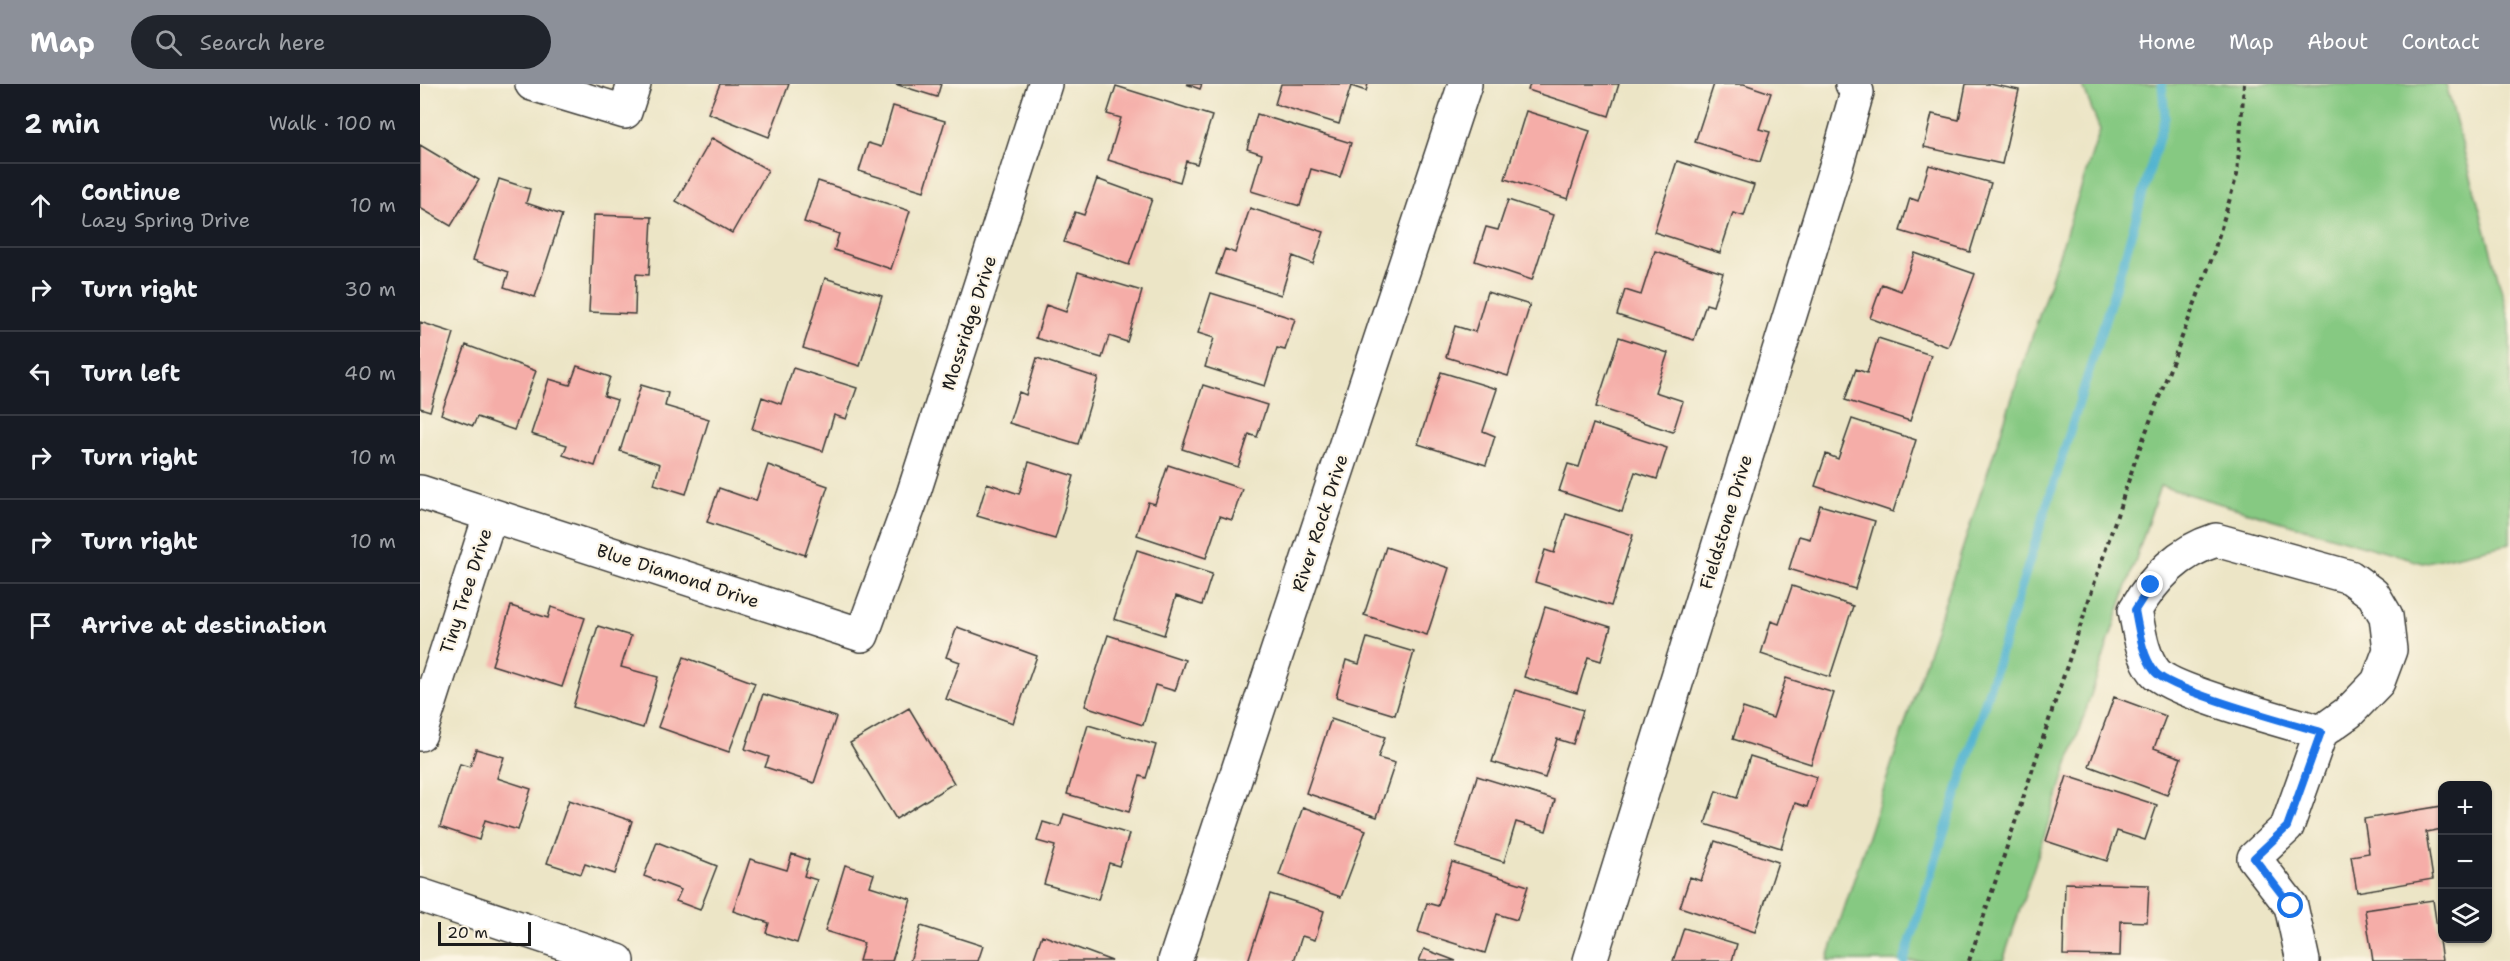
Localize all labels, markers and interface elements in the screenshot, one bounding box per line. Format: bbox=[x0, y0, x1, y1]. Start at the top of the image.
search box bbox=[131, 15, 551, 69]
text: Map bbox=[30, 23, 95, 61]
icon: search bbox=[152, 26, 185, 59]
text: Search here bbox=[200, 28, 325, 57]
text: Home bbox=[2138, 28, 2196, 56]
text: Map bbox=[2229, 28, 2274, 56]
text: About bbox=[2307, 28, 2368, 56]
text: Contact bbox=[2401, 28, 2480, 56]
text: 2 min bbox=[24, 106, 100, 141]
text: Walk · 100 m bbox=[269, 110, 396, 136]
text: Continue bbox=[81, 178, 181, 207]
icon: ahead bbox=[24, 189, 57, 222]
text: 10 m bbox=[350, 192, 396, 218]
text: Lazy Spring Drive bbox=[81, 207, 250, 233]
street label: Mossridge Drive bbox=[936, 253, 1002, 393]
icon: right bbox=[24, 273, 57, 306]
text: Turn right bbox=[81, 275, 198, 304]
text: 30 m bbox=[344, 276, 396, 302]
icon: left bbox=[24, 357, 57, 390]
text: Turn left bbox=[81, 359, 180, 388]
text: 40 m bbox=[344, 360, 396, 386]
icon: right bbox=[24, 441, 57, 474]
text: Turn right bbox=[81, 443, 198, 472]
text: 10 m bbox=[350, 444, 396, 470]
street label: River Rock Drive bbox=[1286, 451, 1354, 595]
street label: Fieldstone Drive bbox=[1694, 452, 1758, 592]
icon: right bbox=[24, 525, 57, 558]
street label: Tiny Tree Drive bbox=[434, 525, 498, 657]
text: Turn right bbox=[81, 527, 198, 556]
text: 10 m bbox=[350, 528, 396, 554]
street label: Blue Diamond Drive bbox=[594, 538, 762, 614]
route end bbox=[2137, 571, 2163, 597]
icon: arrive bbox=[24, 609, 57, 642]
text: Arrive at destination bbox=[81, 611, 327, 640]
map controls bbox=[2438, 781, 2492, 943]
button: + bbox=[2438, 781, 2492, 835]
button: − bbox=[2438, 835, 2492, 889]
button: layers bbox=[2438, 889, 2492, 943]
route start bbox=[2277, 892, 2303, 918]
scale bar bbox=[438, 919, 531, 946]
text: 20 m bbox=[447, 922, 488, 943]

